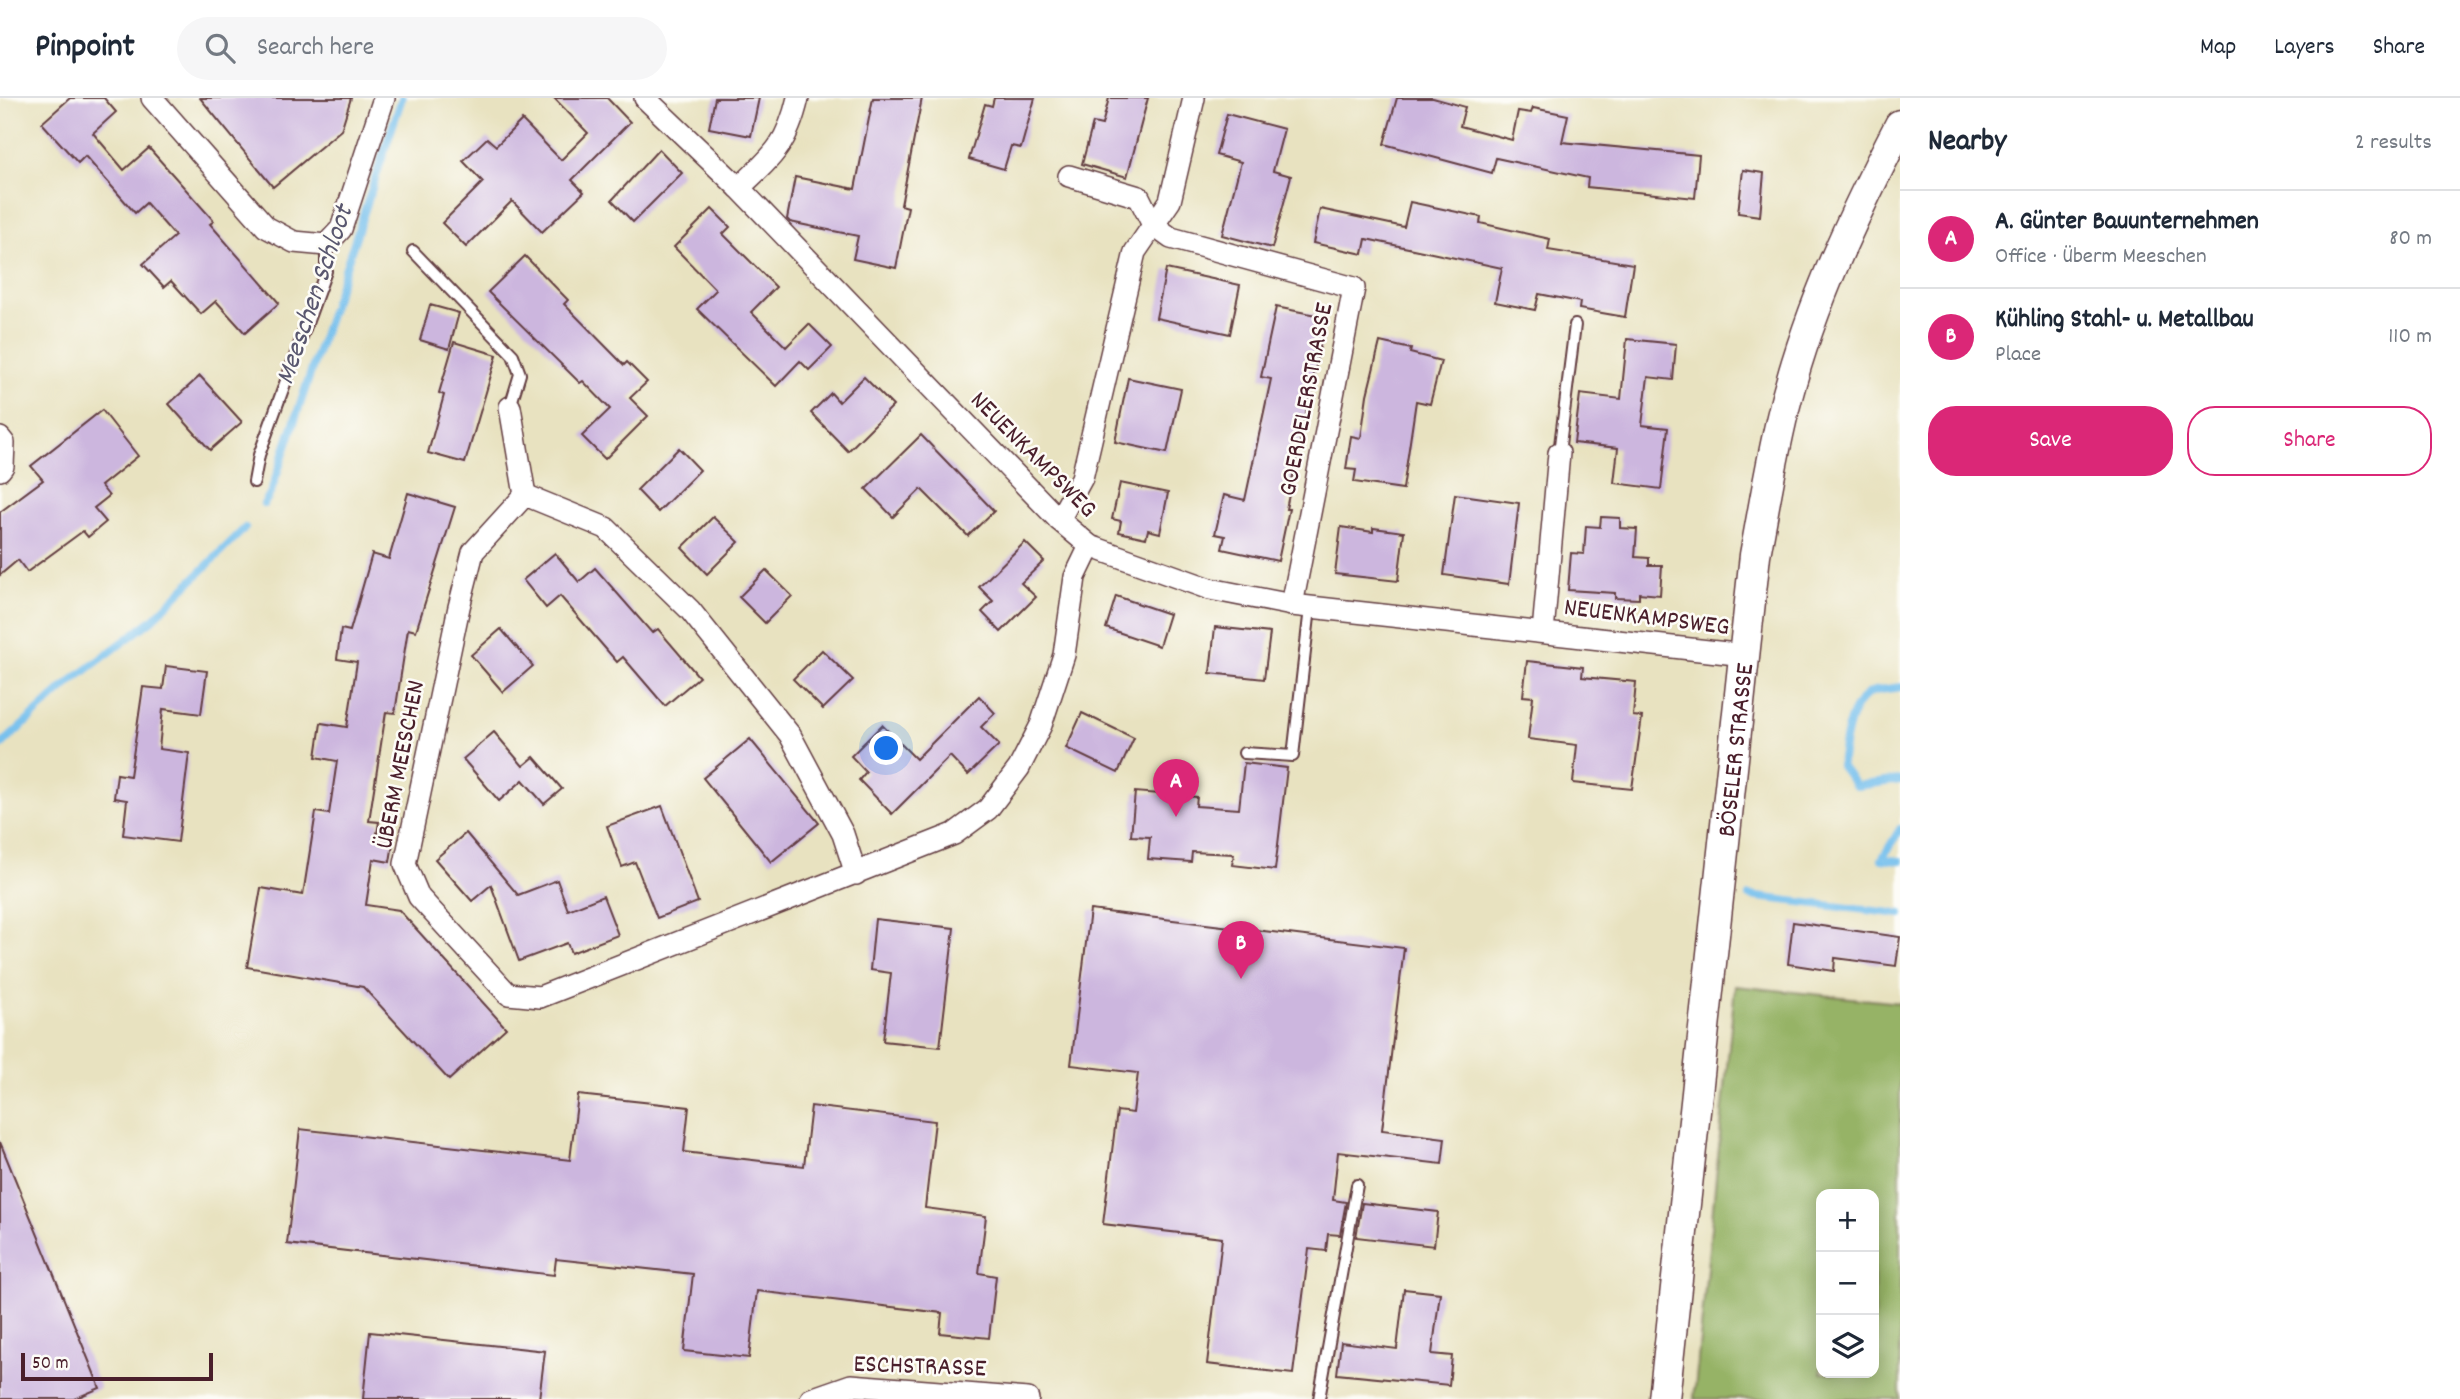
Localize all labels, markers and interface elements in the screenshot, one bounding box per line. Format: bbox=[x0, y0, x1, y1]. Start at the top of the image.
search box bbox=[177, 17, 667, 80]
text: Pinpoint bbox=[35, 25, 135, 72]
icon: search bbox=[201, 29, 239, 67]
text: Search here bbox=[257, 30, 374, 67]
text: Map bbox=[2200, 31, 2236, 65]
text: Layers bbox=[2274, 31, 2335, 65]
text: Share bbox=[2373, 31, 2425, 65]
text: Nearby bbox=[1928, 122, 2006, 165]
text: 2 results bbox=[2355, 127, 2432, 160]
water label: Meeschen Schloot bbox=[267, 198, 367, 391]
text: A. Günter Bauunternehmen bbox=[1995, 204, 2259, 241]
text: A bbox=[1945, 223, 1957, 256]
text: 80 m bbox=[2389, 223, 2432, 256]
text: Office · Überm Meeschen bbox=[1995, 241, 2207, 274]
street label: GOERDELERSTRASSE bbox=[1271, 300, 1344, 500]
text: Kühling Stahl- u. Metallbau bbox=[1995, 302, 2254, 339]
text: B bbox=[1946, 321, 1956, 354]
text: 110 m bbox=[2388, 321, 2432, 354]
text: Place bbox=[1995, 339, 2041, 372]
street label: NEUENKAMPSWEG bbox=[961, 384, 1104, 527]
button: Save bbox=[1928, 406, 2173, 476]
button: Share bbox=[2187, 406, 2432, 476]
street label: NEUENKAMPSWEG bbox=[1562, 590, 1731, 647]
street label: BÖSELER STRASSE bbox=[1710, 661, 1765, 839]
street label: ÜBERM MEESCHEN bbox=[367, 677, 436, 852]
your location bbox=[869, 731, 903, 765]
pin: A bbox=[1153, 759, 1199, 817]
pin: B bbox=[1218, 921, 1264, 979]
map controls bbox=[1816, 1189, 1879, 1378]
button: + bbox=[1816, 1189, 1879, 1252]
button: − bbox=[1816, 1252, 1879, 1315]
button: layers bbox=[1816, 1315, 1879, 1378]
street label: ESCHSTRASSE bbox=[853, 1347, 987, 1388]
scale bar bbox=[21, 1350, 214, 1382]
text: 50 m bbox=[32, 1351, 69, 1378]

